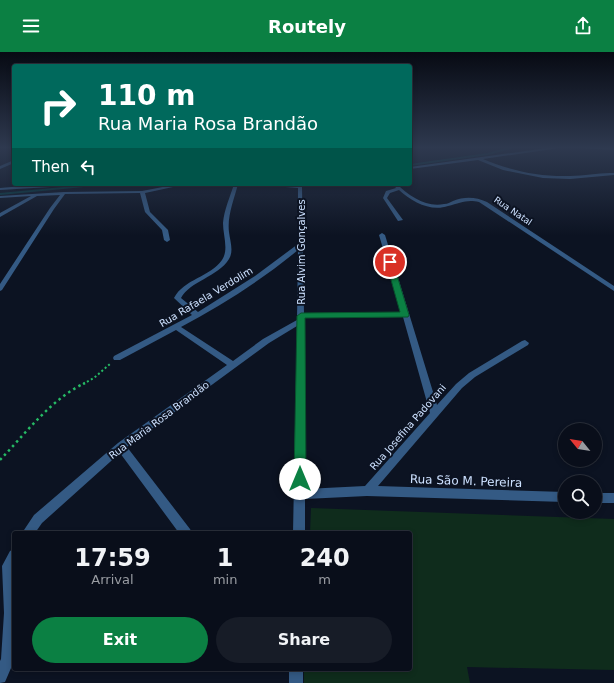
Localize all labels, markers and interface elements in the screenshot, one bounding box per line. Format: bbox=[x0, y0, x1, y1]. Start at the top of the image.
icon: menu bbox=[20, 15, 42, 37]
icon: share bbox=[572, 15, 594, 37]
text: Routely bbox=[268, 16, 346, 37]
text: 110 m bbox=[98, 79, 195, 112]
icon: right bbox=[32, 80, 84, 132]
text: Rua Maria Rosa Brandão bbox=[98, 113, 318, 134]
icon: left bbox=[77, 156, 99, 178]
text: Then bbox=[32, 158, 69, 176]
street label: Rua Natal bbox=[492, 195, 534, 227]
street label: Rua Alvim Gonçalves bbox=[296, 199, 307, 305]
pin bbox=[373, 245, 407, 279]
icon: arrive bbox=[379, 251, 401, 273]
street label: Rua Rafaela Verdolim bbox=[157, 265, 255, 329]
street label: Rua Maria Rosa Brandão bbox=[107, 379, 211, 461]
street label: Rua Josefina Padovani bbox=[368, 382, 448, 472]
north arrow bbox=[558, 423, 602, 467]
map controls bbox=[558, 423, 602, 519]
position arrow bbox=[279, 458, 321, 500]
street label: Rua São M. Pereira bbox=[410, 472, 522, 490]
button: search bbox=[558, 475, 602, 519]
text: 17:59 bbox=[74, 544, 151, 572]
text: 1 bbox=[217, 544, 233, 572]
text: 240 bbox=[300, 544, 350, 572]
text: Arrival bbox=[91, 572, 134, 587]
text: min bbox=[213, 572, 237, 587]
text: m bbox=[318, 572, 331, 587]
button: Exit bbox=[32, 617, 208, 663]
button: Share bbox=[216, 617, 392, 663]

